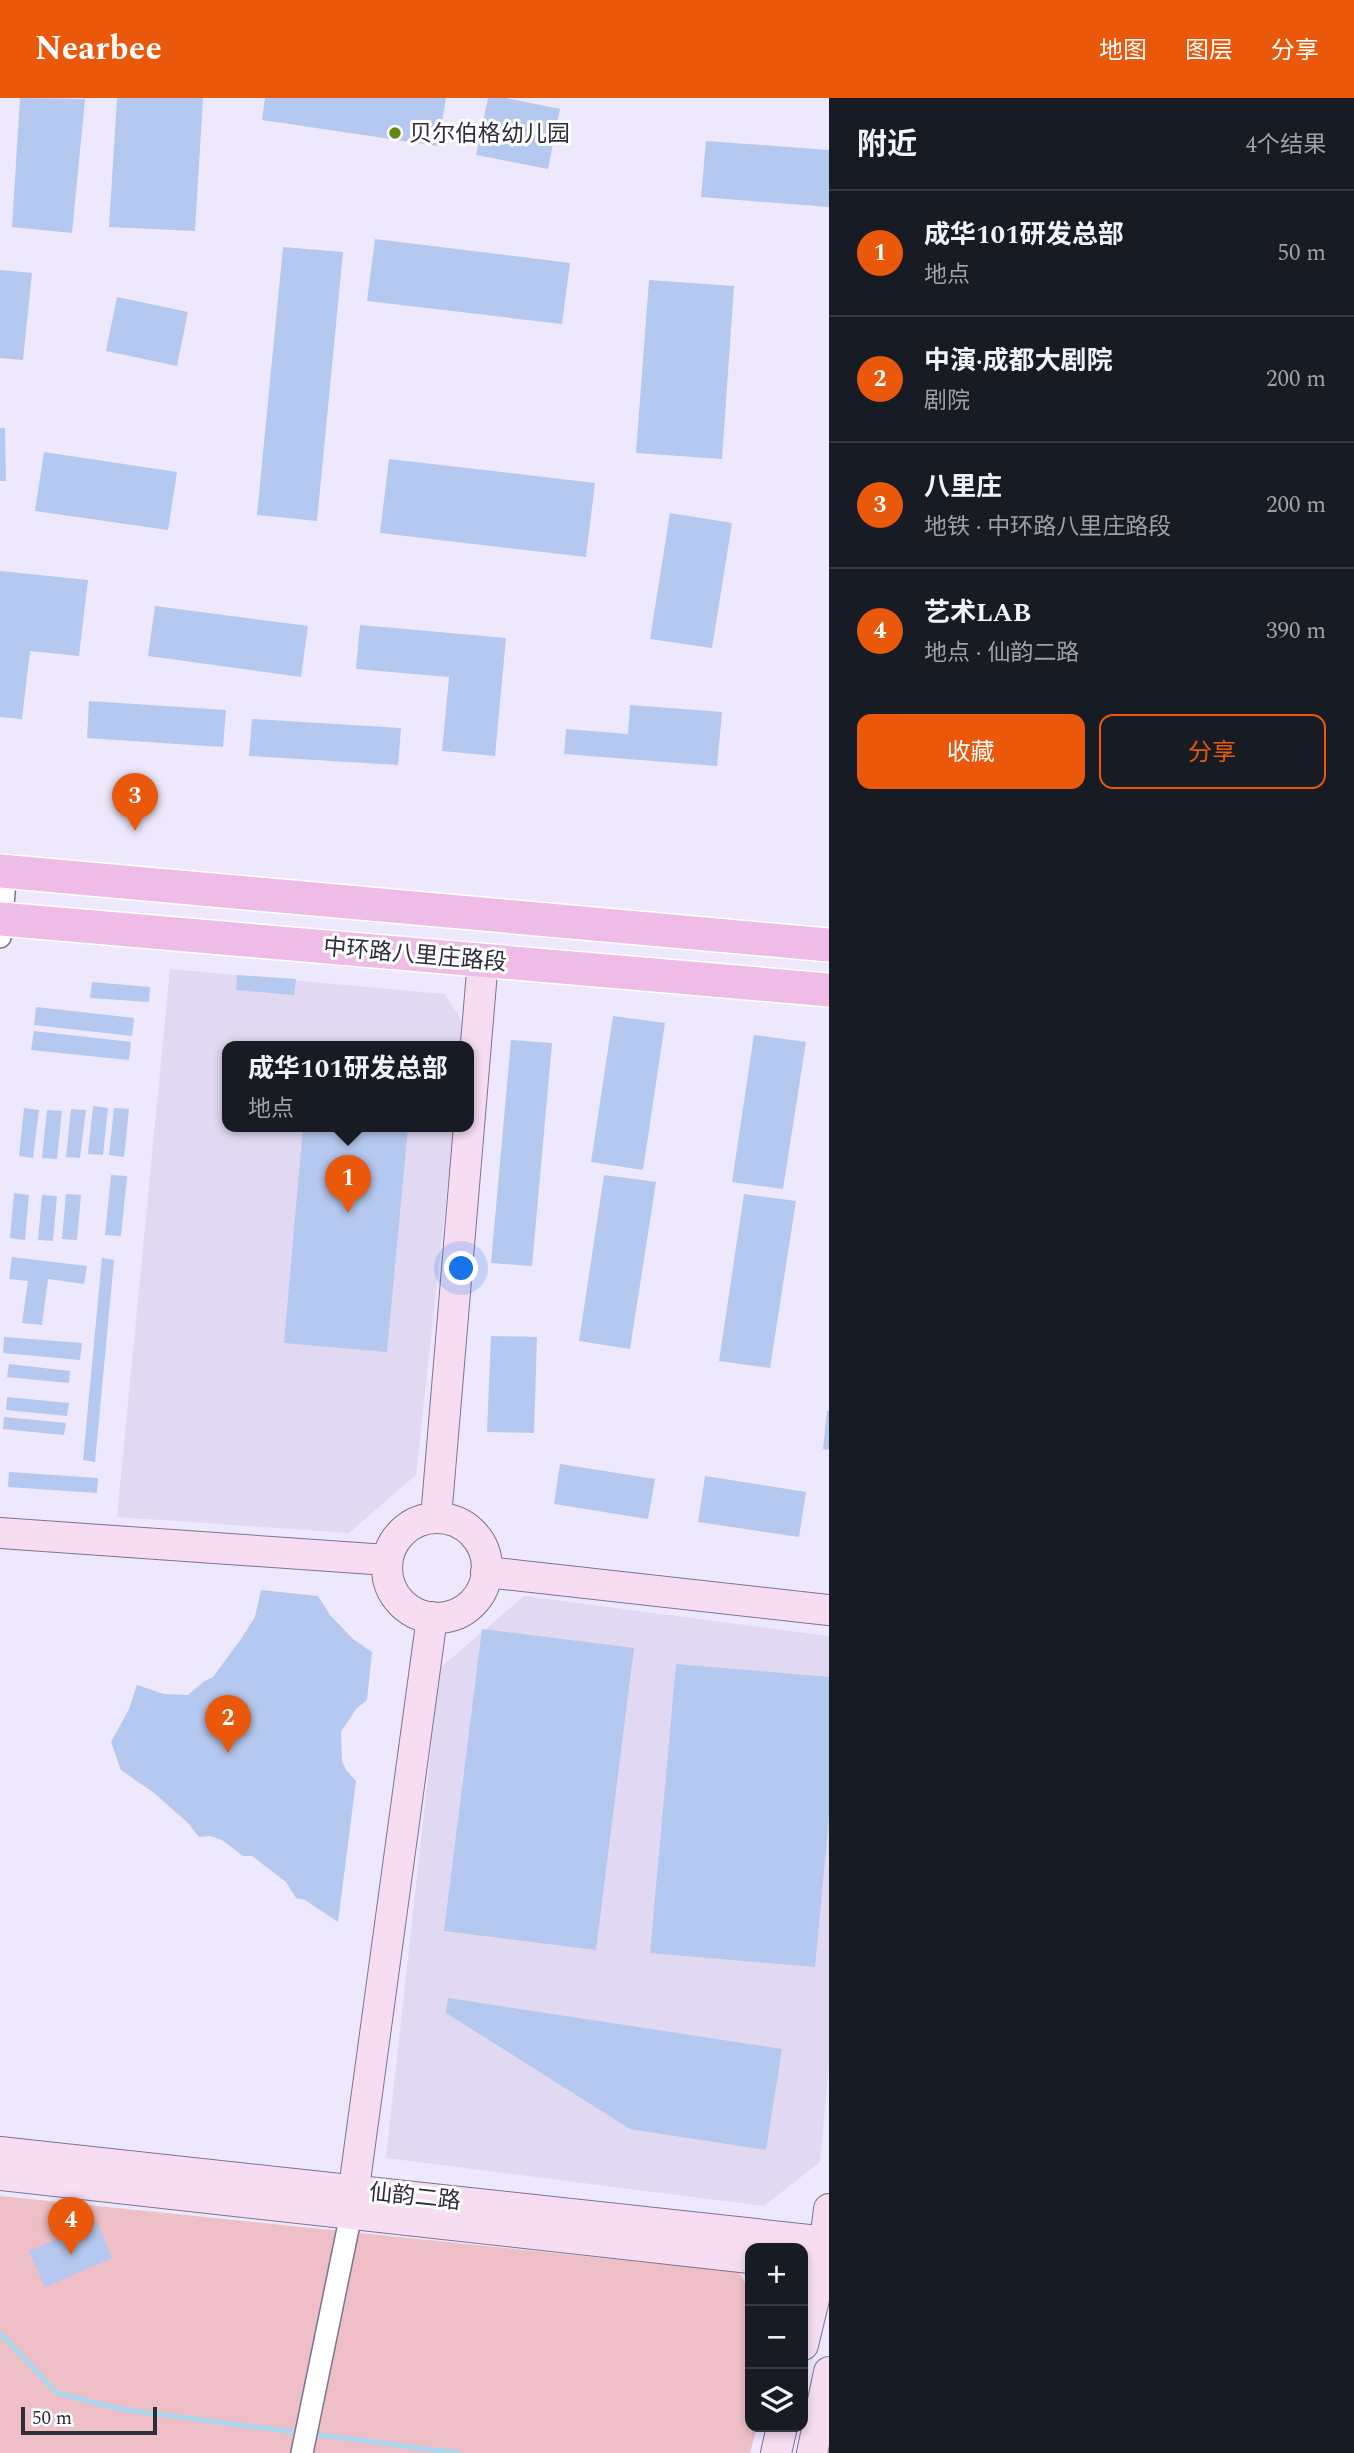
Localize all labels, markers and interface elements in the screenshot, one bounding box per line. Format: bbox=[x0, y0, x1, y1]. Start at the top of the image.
text: Nearbee bbox=[35, 24, 162, 74]
text: 地图 bbox=[1099, 33, 1147, 69]
text: 图层 bbox=[1185, 33, 1233, 69]
text: 分享 bbox=[1271, 33, 1319, 69]
place label: 贝尔伯格幼儿园 bbox=[409, 117, 570, 152]
text: 附近 bbox=[857, 122, 917, 168]
marker: 贝尔伯格幼儿园 bbox=[387, 125, 403, 141]
text: 4个结果 bbox=[1246, 128, 1326, 163]
text: 成华101研发总部 bbox=[924, 215, 1124, 255]
text: 1 bbox=[874, 236, 886, 271]
text: 50 m bbox=[1277, 236, 1326, 271]
text: 地点 bbox=[924, 258, 970, 293]
text: 中演·成都大剧院 bbox=[924, 341, 1113, 381]
text: 2 bbox=[874, 362, 886, 397]
text: 200 m bbox=[1266, 362, 1326, 397]
text: 剧院 bbox=[924, 384, 970, 419]
text: 八里庄 bbox=[924, 467, 1002, 507]
text: 3 bbox=[874, 488, 886, 523]
text: 200 m bbox=[1266, 488, 1326, 523]
text: 地铁 · 中环路八里庄路段 bbox=[924, 510, 1171, 545]
text: 艺术LAB bbox=[924, 593, 1031, 633]
text: 4 bbox=[874, 614, 886, 649]
text: 390 m bbox=[1266, 614, 1326, 649]
text: 地点 · 仙韵二路 bbox=[924, 636, 1079, 671]
button: 收藏 bbox=[857, 714, 1085, 789]
button: 分享 bbox=[1099, 714, 1326, 789]
pin: 3 bbox=[112, 773, 158, 831]
street label: 中环路八里庄路段 bbox=[322, 930, 508, 981]
popup bbox=[222, 1041, 474, 1132]
text: 成华101研发总部 bbox=[248, 1049, 448, 1089]
text: 地点 bbox=[248, 1092, 294, 1127]
pin: 1 bbox=[325, 1155, 371, 1213]
your location bbox=[444, 1251, 478, 1285]
pin: 2 bbox=[205, 1695, 251, 1753]
street label: 仙韵二路 bbox=[367, 2175, 462, 2220]
pin: 4 bbox=[48, 2197, 94, 2255]
map controls bbox=[745, 2243, 808, 2432]
button: + bbox=[745, 2243, 808, 2306]
button: − bbox=[745, 2306, 808, 2369]
button: layers bbox=[745, 2369, 808, 2432]
scale bar bbox=[21, 2404, 158, 2436]
text: 50 m bbox=[32, 2404, 72, 2433]

